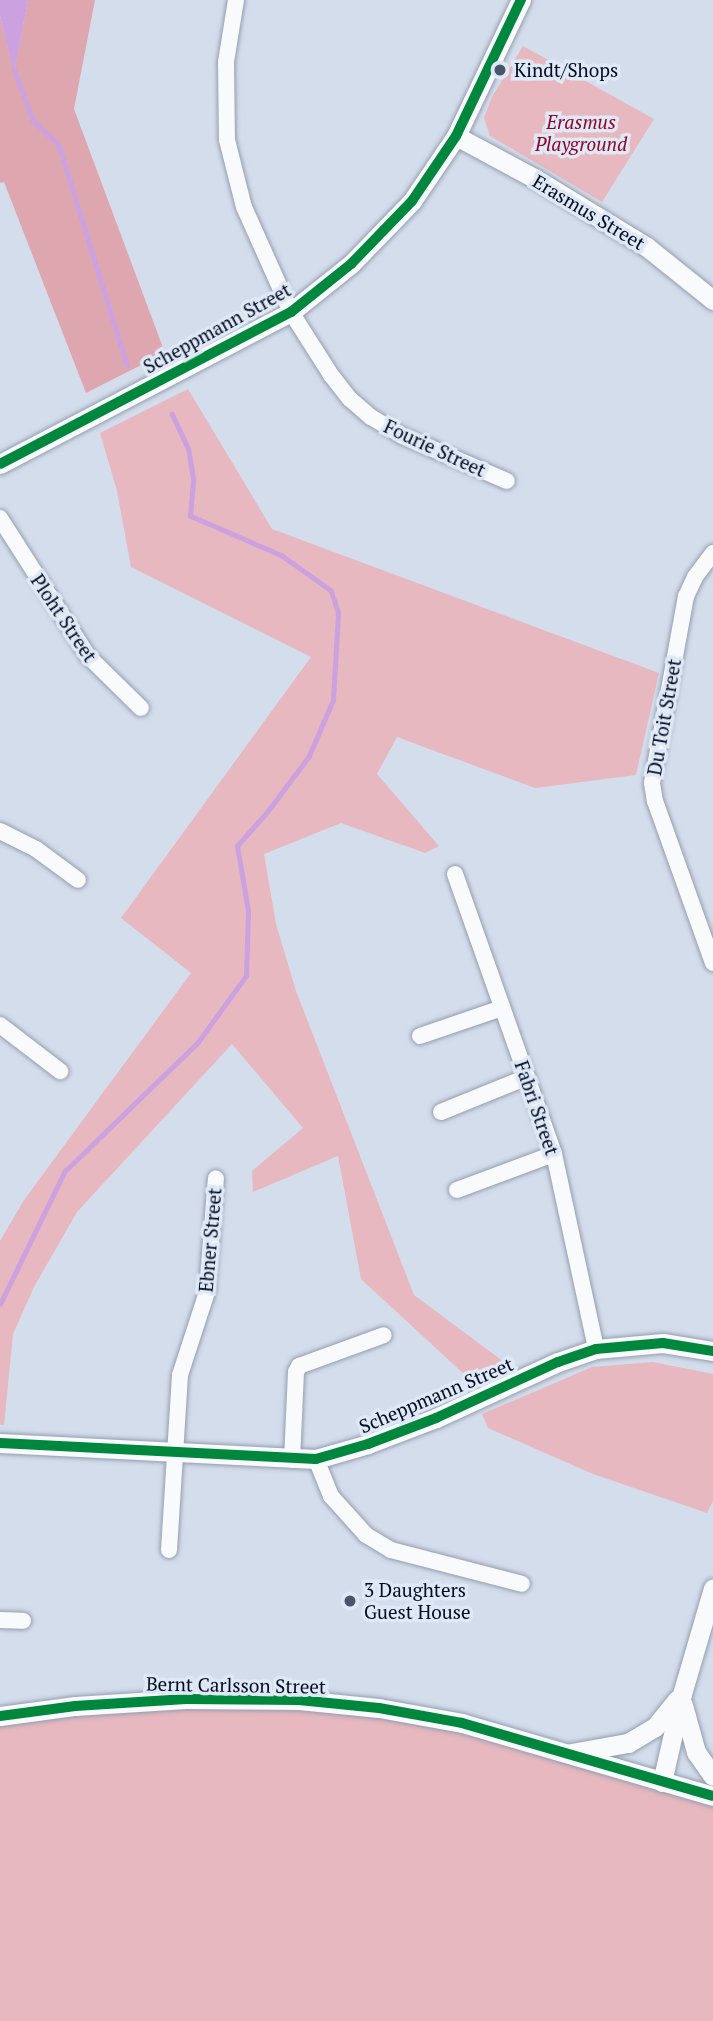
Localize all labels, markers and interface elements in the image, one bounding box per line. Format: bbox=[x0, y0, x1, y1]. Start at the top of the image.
place label: Kindt/Shops bbox=[514, 59, 618, 81]
marker: Kindt/Shops bbox=[492, 62, 508, 78]
park label: Erasmus Playground bbox=[535, 111, 627, 155]
street label: Erasmus Street bbox=[529, 170, 649, 254]
street label: Scheppmann Street bbox=[139, 278, 295, 378]
street label: Fourie Street bbox=[381, 415, 489, 481]
street label: Ploht Street bbox=[26, 570, 102, 666]
street label: Du Toit Street bbox=[643, 657, 685, 777]
street label: Fabri Street bbox=[510, 1058, 564, 1158]
street label: Ebner Street bbox=[194, 1187, 226, 1293]
street label: Scheppmann Street bbox=[356, 1352, 516, 1438]
place label: 3 Daughters Guest House bbox=[364, 1579, 470, 1623]
marker: 3 Daughters Guest House bbox=[342, 1593, 358, 1609]
street label: Bernt Carlsson Street bbox=[146, 1672, 326, 1698]

